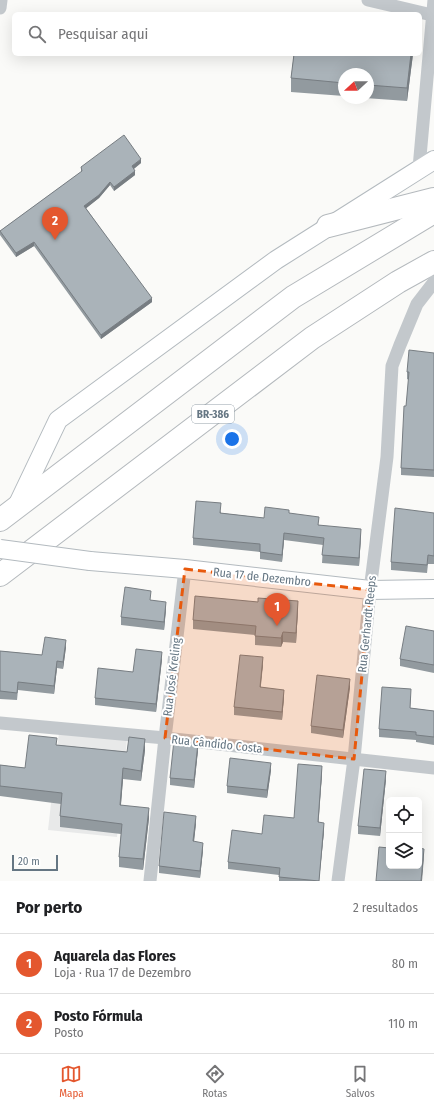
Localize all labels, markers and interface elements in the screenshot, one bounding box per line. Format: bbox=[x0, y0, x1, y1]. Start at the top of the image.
search box bbox=[12, 12, 422, 56]
icon: search bbox=[26, 23, 48, 45]
text: Pesquisar aqui bbox=[58, 25, 148, 43]
north arrow bbox=[338, 68, 374, 104]
pin: 2 bbox=[42, 207, 68, 240]
road number: BR-386 bbox=[192, 405, 234, 423]
your location bbox=[222, 429, 242, 449]
street label: Rua 17 de Dezembro bbox=[212, 565, 312, 589]
street label: Rua Gerhardt Reeps bbox=[355, 575, 379, 673]
pin: 1 bbox=[264, 593, 290, 626]
street label: Rua José Kreling bbox=[160, 636, 184, 717]
street label: Rua Cândido Costa bbox=[171, 732, 263, 756]
map controls bbox=[386, 797, 422, 869]
button: locate bbox=[386, 797, 422, 833]
button: layers bbox=[386, 833, 422, 869]
scale bar bbox=[12, 853, 58, 872]
text: 20 m bbox=[18, 855, 40, 868]
text: Por perto bbox=[16, 897, 82, 918]
text: 2 resultados bbox=[353, 900, 418, 915]
text: Aquarela das Flores bbox=[54, 947, 176, 965]
text: 1 bbox=[26, 956, 32, 971]
text: 80 m bbox=[392, 956, 418, 971]
text: Loja · Rua 17 de Dezembro bbox=[54, 965, 191, 980]
text: Posto Fórmula bbox=[54, 1007, 143, 1025]
text: 2 bbox=[26, 1016, 32, 1031]
text: 110 m bbox=[388, 1016, 418, 1031]
text: Posto bbox=[54, 1025, 84, 1040]
tab: Mapa bbox=[59, 1063, 84, 1100]
tab: Rotas bbox=[202, 1063, 227, 1100]
tab: Salvos bbox=[346, 1063, 375, 1100]

